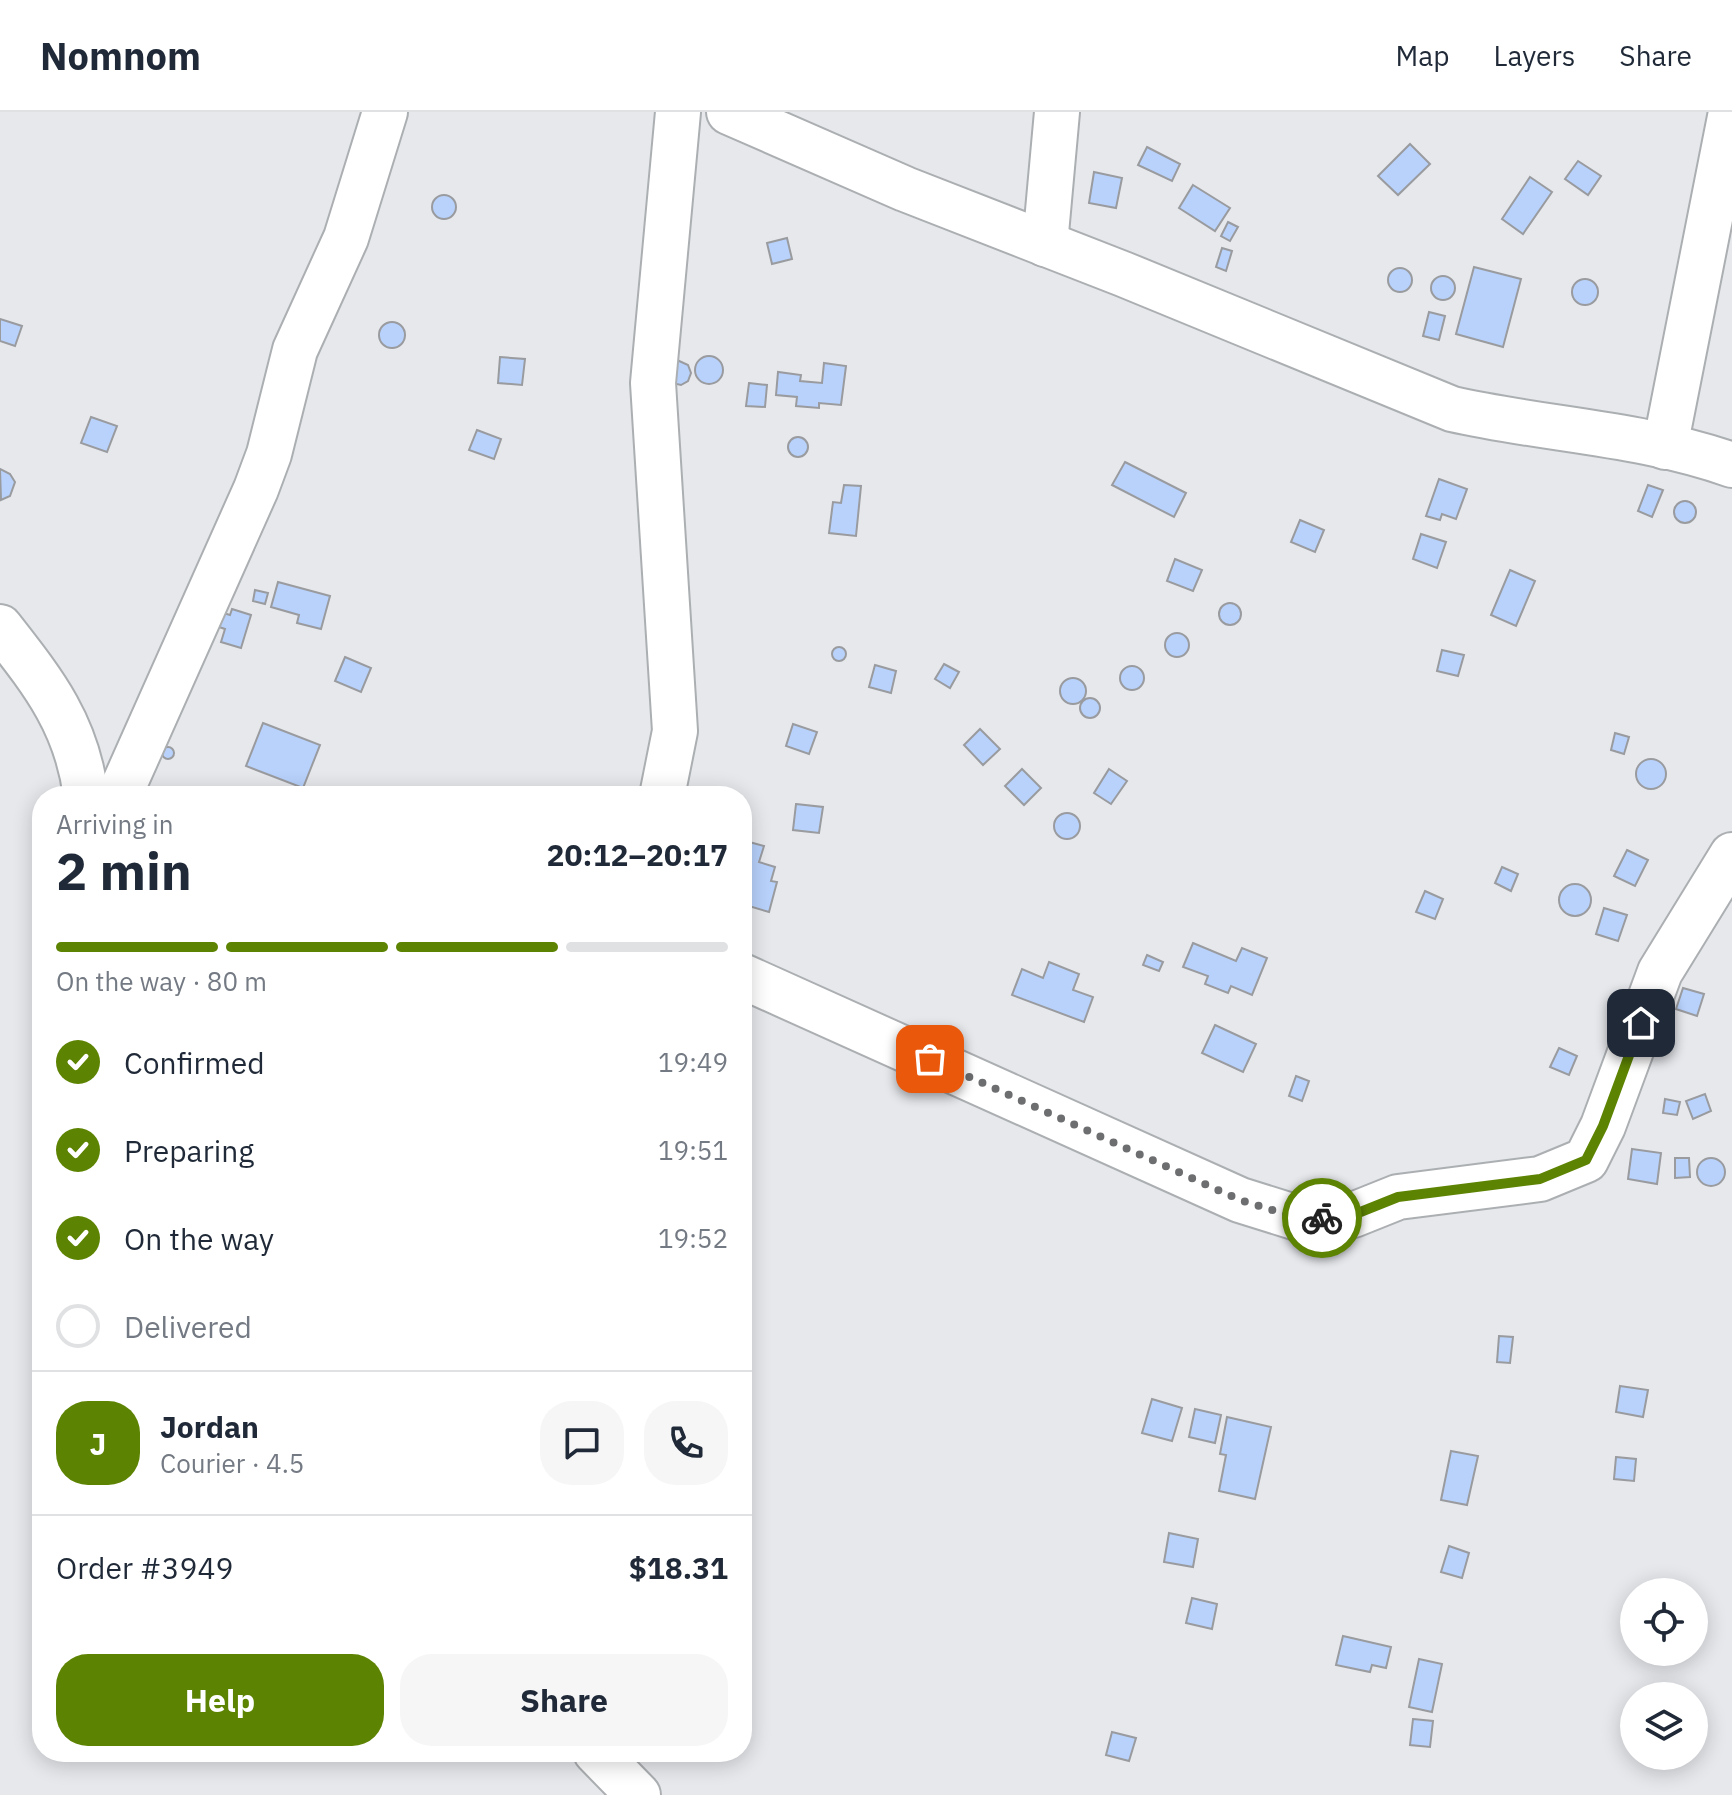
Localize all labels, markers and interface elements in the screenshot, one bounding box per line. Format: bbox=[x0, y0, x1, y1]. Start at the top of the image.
text: Nomnom bbox=[40, 31, 201, 80]
text: Map bbox=[1395, 37, 1449, 74]
text: Layers bbox=[1493, 37, 1575, 74]
text: Share bbox=[1619, 37, 1692, 74]
text: Arriving in bbox=[56, 807, 173, 841]
text: 20:12–20:17 bbox=[547, 835, 728, 874]
text: 2 min bbox=[56, 837, 192, 904]
text: On the way · 80 m bbox=[56, 964, 267, 998]
pin bbox=[1607, 989, 1675, 1057]
icon: home bbox=[1619, 1001, 1663, 1045]
pin bbox=[896, 1025, 964, 1093]
icon: bag bbox=[908, 1037, 952, 1081]
icon: check bbox=[56, 1040, 100, 1084]
text: Confirmed bbox=[124, 1043, 265, 1082]
text: 19:49 bbox=[658, 1045, 728, 1079]
icon: check bbox=[56, 1128, 100, 1172]
text: Preparing bbox=[124, 1131, 254, 1170]
text: 19:51 bbox=[658, 1133, 728, 1167]
courier bbox=[1282, 1178, 1362, 1258]
icon: bike bbox=[1300, 1196, 1344, 1240]
icon: check bbox=[56, 1216, 100, 1260]
text: On the way bbox=[124, 1219, 274, 1258]
text: 19:52 bbox=[658, 1221, 728, 1255]
text: Delivered bbox=[124, 1307, 252, 1346]
button: chat bbox=[540, 1401, 624, 1485]
button: phone bbox=[644, 1401, 728, 1485]
text: Jordan bbox=[160, 1407, 259, 1446]
text: J bbox=[90, 1424, 106, 1463]
text: Courier · 4.5 bbox=[160, 1446, 304, 1480]
text: Order #3949 bbox=[56, 1548, 233, 1587]
text: $18.31 bbox=[629, 1548, 728, 1587]
map controls bbox=[1620, 1578, 1708, 1770]
button: locate bbox=[1620, 1578, 1708, 1666]
button: Help bbox=[56, 1654, 384, 1746]
button: Share bbox=[400, 1654, 728, 1746]
button: layers bbox=[1620, 1682, 1708, 1770]

